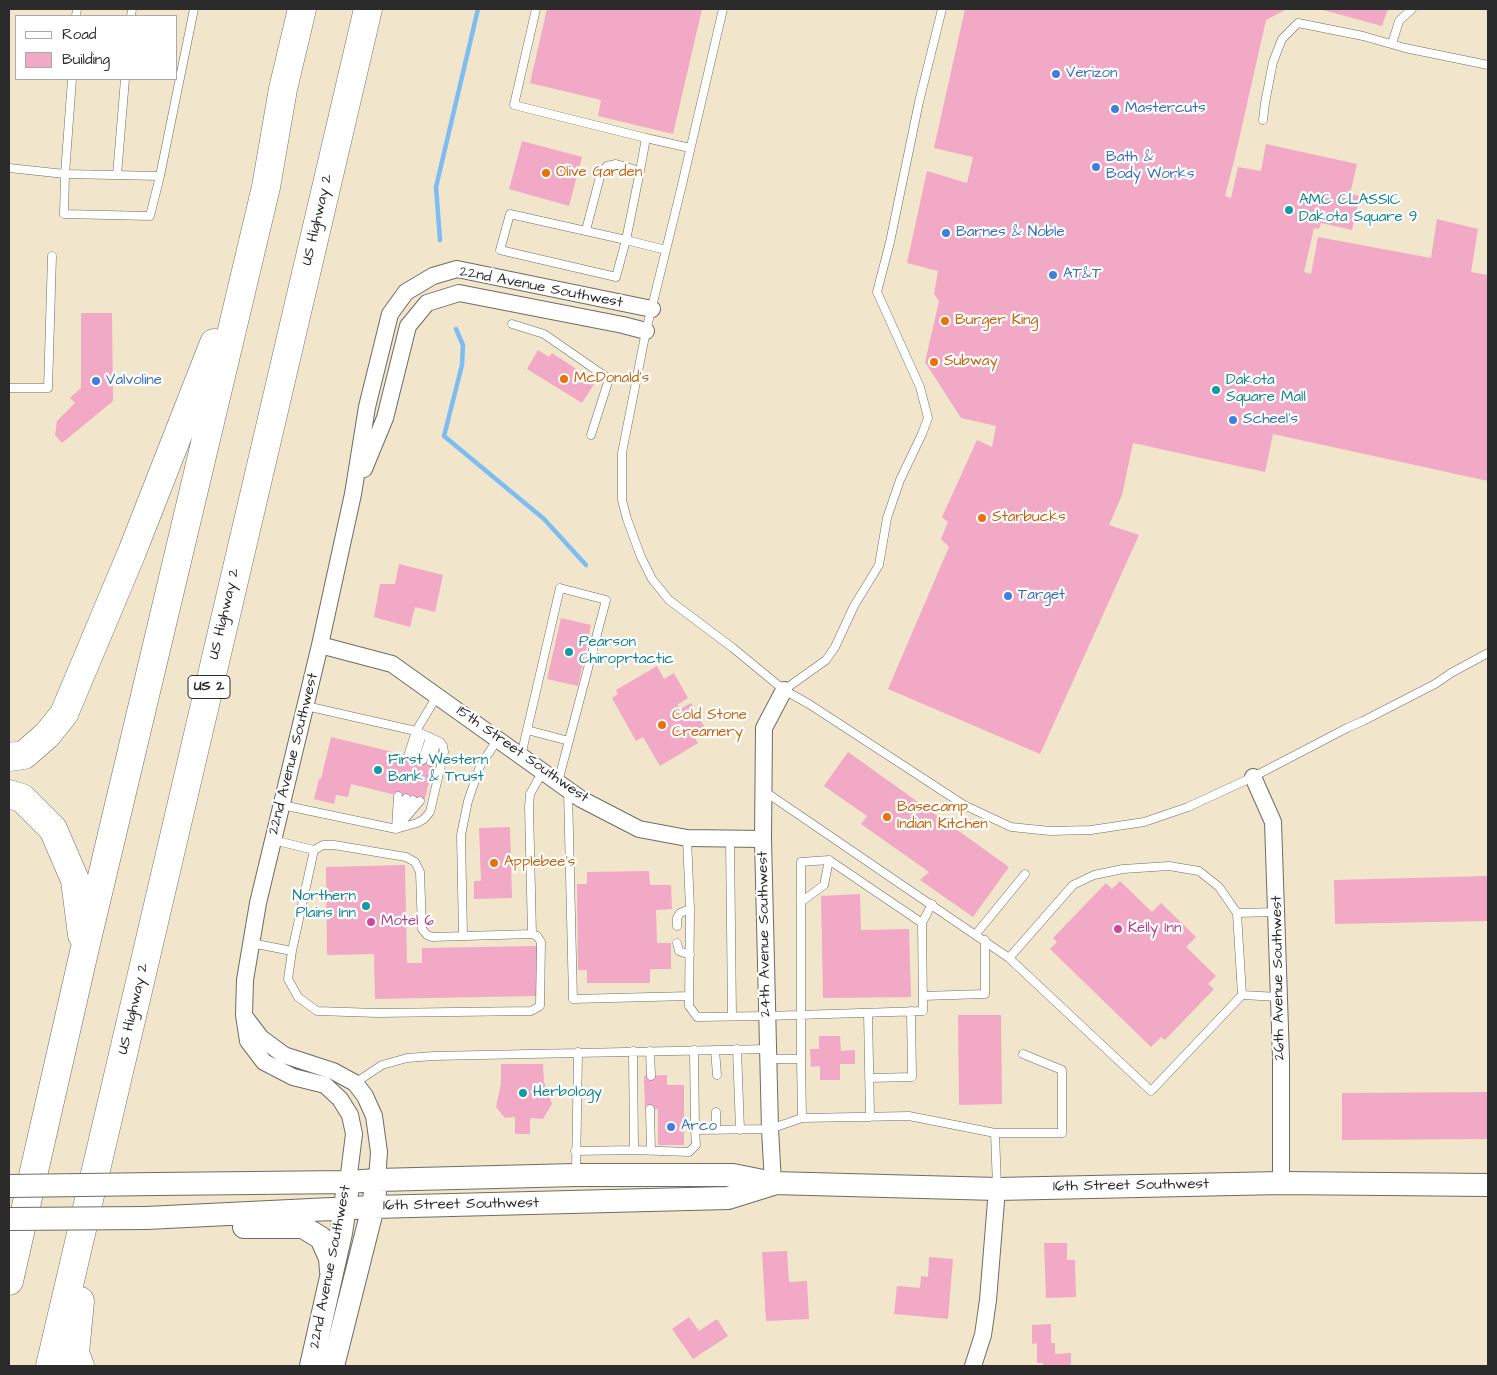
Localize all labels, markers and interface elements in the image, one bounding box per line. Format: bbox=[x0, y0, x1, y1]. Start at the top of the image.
legend bbox=[15, 15, 178, 80]
text: Road bbox=[62, 24, 96, 45]
text: Building bbox=[62, 49, 110, 70]
place label: Verizon bbox=[1066, 65, 1117, 83]
marker: Verizon bbox=[1050, 68, 1062, 80]
place label: Mastercuts bbox=[1125, 100, 1206, 118]
marker: Mastercuts bbox=[1109, 103, 1121, 115]
place label: Bath & Body Works bbox=[1106, 149, 1195, 184]
marker: Bath & Body Works bbox=[1090, 161, 1102, 173]
place label: Olive Garden bbox=[556, 164, 642, 182]
marker: Olive Garden bbox=[540, 167, 552, 179]
street label: US Highway 2 bbox=[299, 173, 337, 267]
place label: AMC CLASSIC Dakota Square 9 bbox=[1299, 192, 1417, 227]
marker: AMC CLASSIC Dakota Square 9 bbox=[1283, 204, 1295, 216]
place label: Barnes & Noble bbox=[956, 224, 1065, 242]
marker: Barnes & Noble bbox=[940, 227, 952, 239]
street label: 22nd Avenue Southwest bbox=[458, 263, 624, 313]
place label: AT&T bbox=[1063, 266, 1101, 284]
marker: AT&T bbox=[1047, 269, 1059, 281]
place label: Burger King bbox=[955, 312, 1038, 330]
marker: Burger King bbox=[939, 315, 951, 327]
place label: Subway bbox=[944, 353, 998, 371]
marker: Subway bbox=[928, 356, 940, 368]
place label: McDonald's bbox=[574, 370, 649, 388]
place label: Valvoline bbox=[106, 372, 162, 390]
place label: Dakota Square Mall bbox=[1226, 372, 1306, 407]
marker: McDonald's bbox=[558, 373, 570, 385]
marker: Valvoline bbox=[90, 375, 102, 387]
marker: Dakota Square Mall bbox=[1210, 384, 1222, 396]
place label: Scheel’s bbox=[1243, 411, 1298, 429]
marker: Scheel’s bbox=[1227, 414, 1239, 426]
place label: Starbucks bbox=[992, 509, 1066, 527]
marker: Starbucks bbox=[976, 512, 988, 524]
street label: US Highway 2 bbox=[206, 567, 244, 661]
place label: Target bbox=[1018, 587, 1065, 605]
marker: Target bbox=[1002, 590, 1014, 602]
place label: Pearson Chiroprtactic bbox=[579, 634, 674, 669]
marker: Pearson Chiroprtactic bbox=[563, 646, 575, 658]
street label: 22nd Avenue Southwest bbox=[265, 671, 323, 837]
road number: US 2 bbox=[188, 676, 230, 699]
street label: 15th Street Southwest bbox=[452, 703, 592, 807]
place label: Cold Stone Creamery bbox=[672, 707, 747, 742]
marker: Cold Stone Creamery bbox=[656, 719, 668, 731]
place label: First Western Bank & Trust bbox=[388, 752, 488, 787]
marker: First Western Bank & Trust bbox=[372, 764, 384, 776]
place label: Basecamp Indian Kitchen bbox=[897, 799, 988, 834]
marker: Basecamp Indian Kitchen bbox=[881, 811, 893, 823]
street label: 24th Avenue Southwest bbox=[755, 851, 775, 1017]
place label: Applebee's bbox=[504, 854, 575, 872]
marker: Applebee's bbox=[488, 857, 500, 869]
place label: Northern Plains Inn bbox=[292, 888, 356, 923]
street label: 26th Avenue Southwest bbox=[1269, 895, 1289, 1061]
marker: Northern Plains Inn bbox=[360, 900, 372, 912]
place label: Motel 6 bbox=[381, 913, 434, 931]
marker: Motel 6 bbox=[365, 916, 377, 928]
place label: Kelly Inn bbox=[1128, 920, 1181, 938]
marker: Kelly Inn bbox=[1112, 923, 1124, 935]
street label: US Highway 2 bbox=[115, 962, 153, 1056]
place label: Herbology bbox=[533, 1084, 602, 1102]
marker: Herbology bbox=[517, 1087, 529, 1099]
place label: Arco bbox=[681, 1118, 717, 1136]
marker: Arco bbox=[665, 1121, 677, 1133]
street label: 16th Street Southwest bbox=[1053, 1176, 1209, 1196]
street label: 22nd Avenue Southwest bbox=[306, 1184, 356, 1350]
street label: 16th Street Southwest bbox=[383, 1195, 539, 1215]

